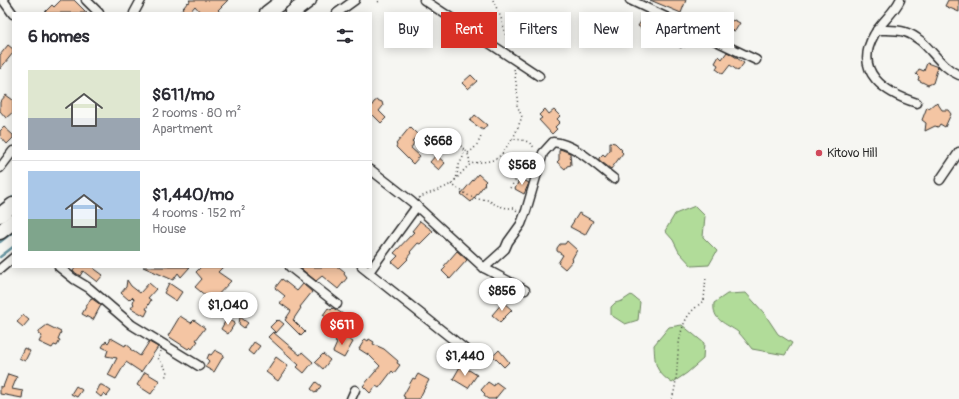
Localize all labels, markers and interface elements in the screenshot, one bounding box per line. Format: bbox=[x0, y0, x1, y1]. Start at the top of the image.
chip: Buy bbox=[384, 12, 433, 48]
chip: Rent bbox=[441, 12, 497, 48]
chip: Filters bbox=[505, 12, 571, 48]
chip: New bbox=[579, 12, 633, 48]
chip: Apartment bbox=[641, 12, 734, 48]
icon: filters bbox=[334, 25, 356, 47]
text: 6 homes bbox=[28, 26, 89, 47]
text: $611/mo bbox=[152, 84, 215, 105]
icon: home bbox=[60, 86, 108, 134]
text: 2 rooms · 80 m² bbox=[152, 105, 241, 121]
text: Apartment bbox=[152, 121, 213, 137]
pin: $668 bbox=[414, 128, 462, 162]
text: $668 bbox=[424, 133, 452, 149]
place label: Kitovo Hill bbox=[827, 146, 878, 161]
marker: Kitovo Hill bbox=[814, 148, 824, 158]
pin: $568 bbox=[498, 152, 546, 186]
text: $568 bbox=[508, 157, 536, 173]
text: $1,440/mo bbox=[152, 184, 234, 205]
icon: home bbox=[60, 187, 108, 235]
text: 4 rooms · 152 m² bbox=[152, 205, 246, 221]
text: House bbox=[152, 221, 186, 237]
pin: $856 bbox=[478, 278, 526, 312]
text: $856 bbox=[488, 283, 516, 299]
pin: $1,040 bbox=[195, 292, 261, 326]
text: $1,040 bbox=[208, 297, 248, 313]
pin: $611 bbox=[318, 312, 366, 346]
text: $611 bbox=[330, 317, 354, 333]
pin: $1,440 bbox=[432, 343, 498, 377]
text: $1,440 bbox=[445, 348, 485, 364]

